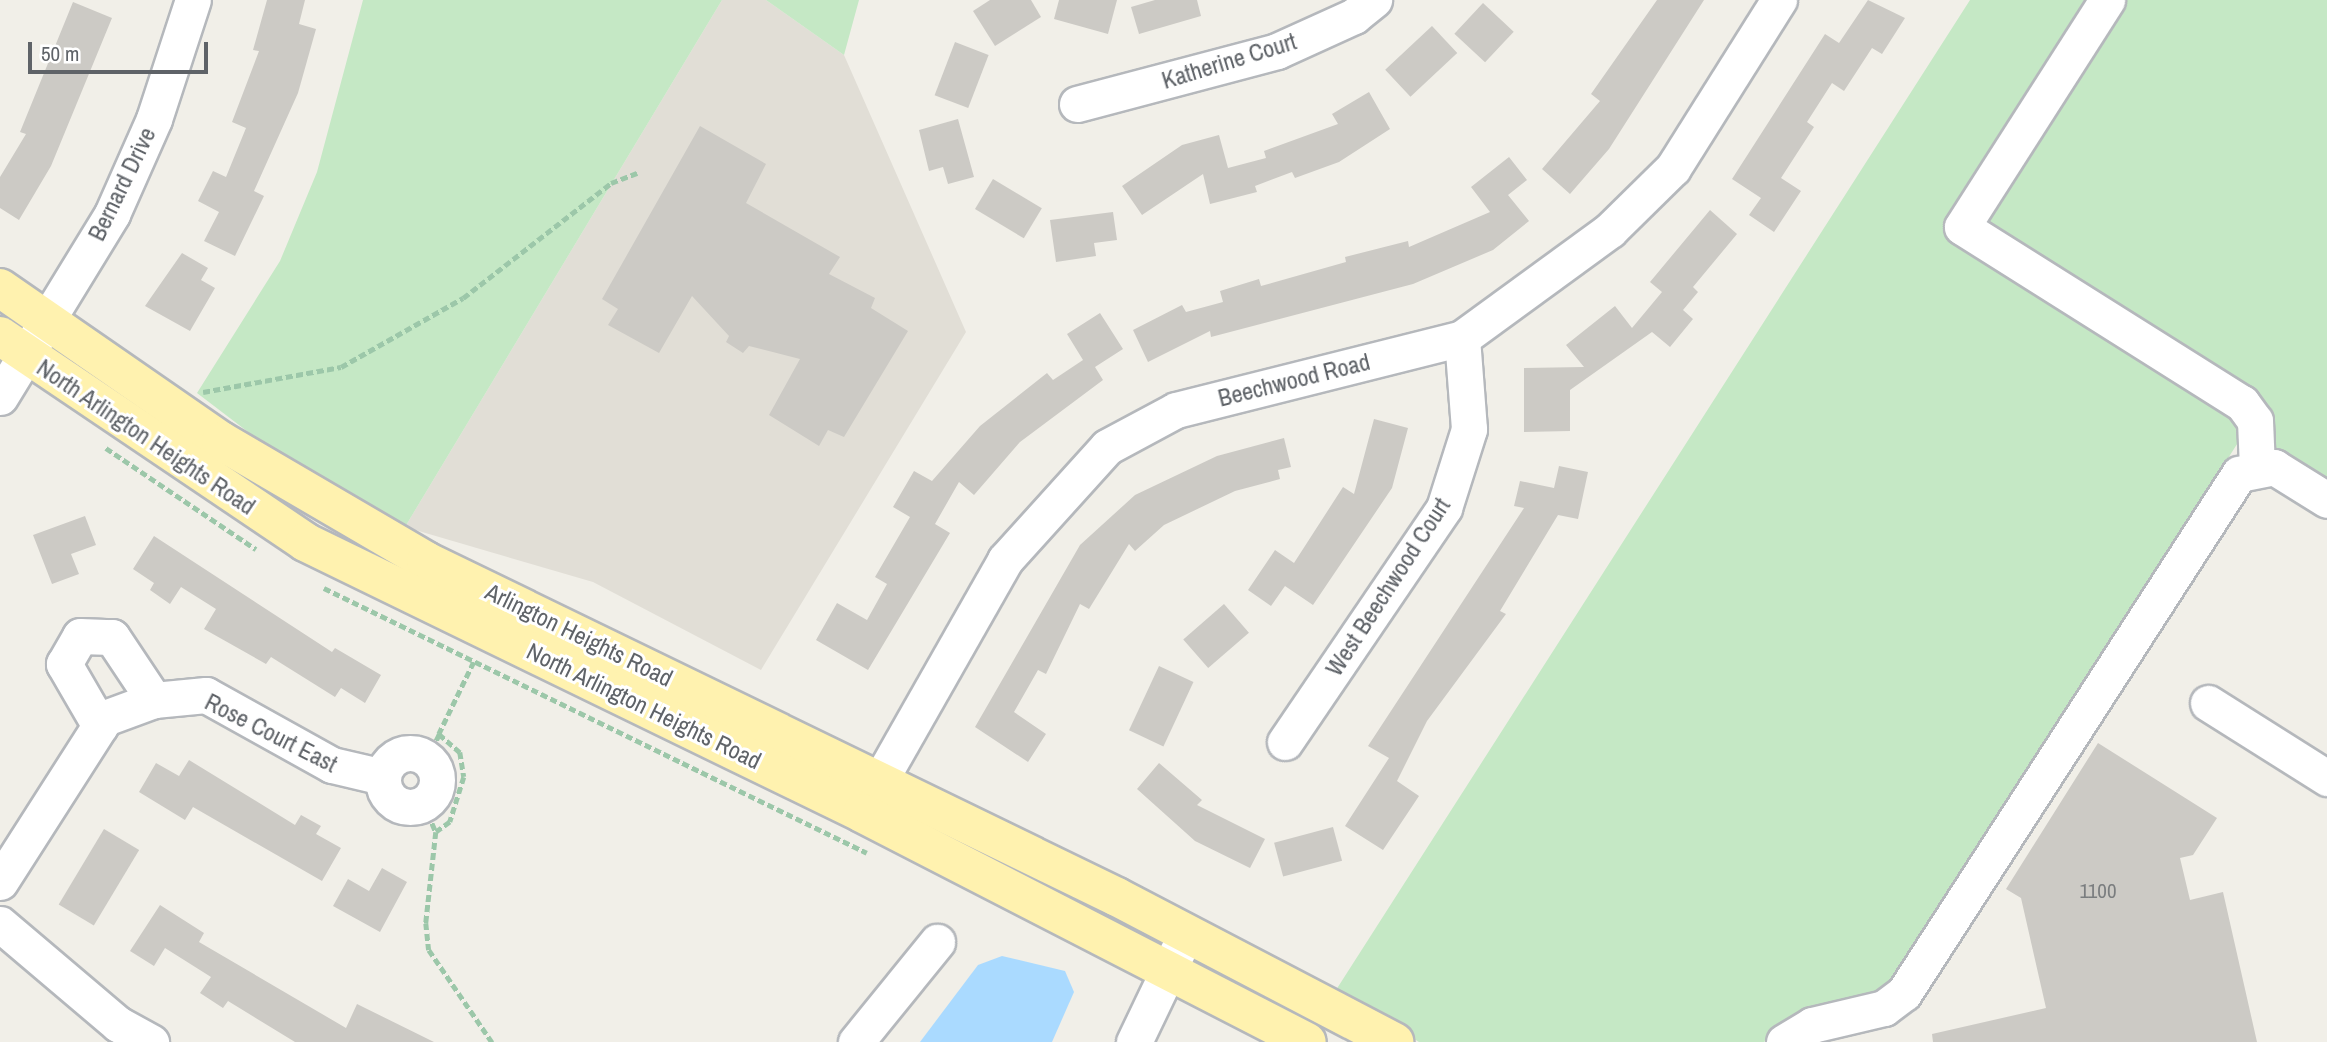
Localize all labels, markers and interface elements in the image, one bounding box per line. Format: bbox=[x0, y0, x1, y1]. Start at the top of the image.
street label: Katherine Court bbox=[1158, 27, 1300, 95]
scale bar bbox=[32, 28, 212, 72]
text: 50 m bbox=[41, 39, 79, 68]
street label: Bernard Drive bbox=[82, 123, 162, 245]
street label: Beechwood Road bbox=[1215, 347, 1373, 413]
street label: North Arlington Heights Road bbox=[31, 353, 261, 521]
street label: West Beechwood Court bbox=[1320, 493, 1456, 681]
street label: Arlington Heights Road bbox=[481, 577, 677, 693]
street label: North Arlington Heights Road bbox=[522, 636, 766, 776]
street label: Rose Court East bbox=[200, 687, 342, 779]
house number: 1100 bbox=[2079, 878, 2117, 904]

